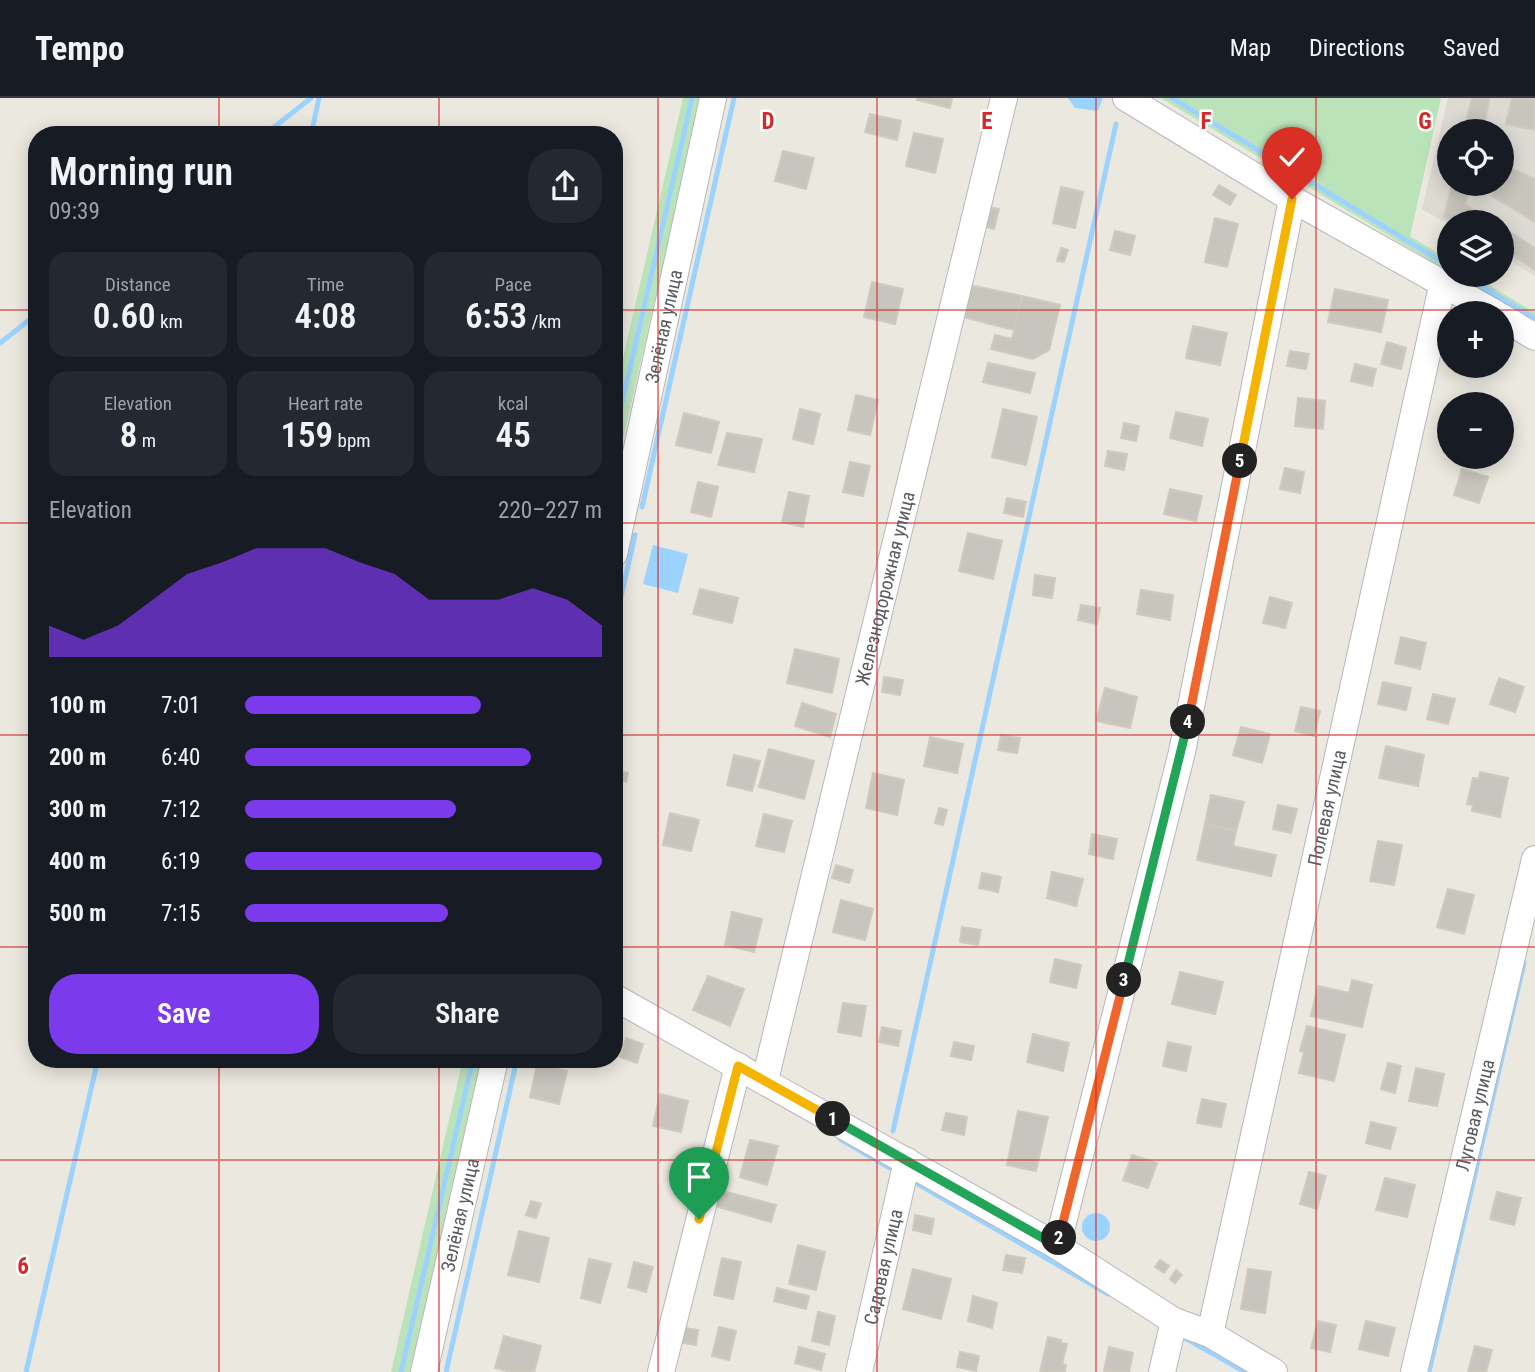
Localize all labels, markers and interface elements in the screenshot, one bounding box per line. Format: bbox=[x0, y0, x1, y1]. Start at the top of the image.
text: Tempo bbox=[35, 29, 125, 68]
text: Map bbox=[1230, 34, 1271, 62]
text: Directions bbox=[1309, 34, 1405, 62]
text: Saved bbox=[1443, 34, 1500, 62]
text: D bbox=[762, 108, 775, 135]
text: E bbox=[981, 108, 993, 135]
text: F bbox=[1201, 108, 1212, 135]
text: G bbox=[1418, 108, 1432, 135]
map controls bbox=[1437, 119, 1514, 469]
button: locate bbox=[1437, 119, 1514, 196]
pin bbox=[1262, 127, 1322, 199]
icon: check bbox=[1273, 138, 1311, 176]
button: share bbox=[528, 149, 602, 223]
text: Morning run bbox=[49, 150, 233, 194]
text: 09:39 bbox=[49, 198, 100, 225]
button: layers bbox=[1437, 210, 1514, 287]
street label: Зелёная улица bbox=[640, 267, 687, 385]
text: Distance bbox=[105, 273, 171, 296]
text: Time bbox=[307, 273, 344, 296]
text: Pace bbox=[495, 273, 532, 296]
text: 0.60 bbox=[93, 296, 156, 337]
text: 4:08 bbox=[294, 296, 357, 337]
text: 6:53 bbox=[465, 296, 527, 337]
button: + bbox=[1437, 301, 1514, 378]
text: km bbox=[156, 310, 183, 333]
text: /km bbox=[527, 310, 561, 333]
text: Elevation bbox=[104, 392, 172, 415]
text: Heart rate bbox=[288, 392, 363, 415]
text: kcal bbox=[498, 392, 528, 415]
button: − bbox=[1437, 392, 1514, 469]
text: 8 bbox=[120, 415, 137, 456]
text: 159 bbox=[280, 415, 333, 456]
text: 45 bbox=[496, 415, 531, 456]
text: m bbox=[137, 429, 156, 452]
text: bpm bbox=[333, 429, 371, 452]
pin: 5 bbox=[1222, 444, 1258, 478]
text: 5 bbox=[1235, 449, 1244, 472]
street label: Железнодорожная улица bbox=[850, 489, 920, 688]
text: Elevation bbox=[49, 497, 132, 524]
text: 220–227 m bbox=[498, 497, 602, 524]
text: 100 m bbox=[49, 692, 106, 719]
text: 7:01 bbox=[161, 692, 200, 719]
pin: 4 bbox=[1170, 704, 1206, 740]
text: 4 bbox=[1183, 710, 1192, 733]
text: 200 m bbox=[49, 744, 106, 771]
text: 6:40 bbox=[161, 744, 200, 771]
street label: Полевая улица bbox=[1303, 748, 1351, 868]
text: 300 m bbox=[49, 796, 106, 823]
text: 7:12 bbox=[161, 796, 200, 823]
text: 400 m bbox=[49, 848, 106, 875]
text: 6:19 bbox=[161, 848, 200, 875]
text: 500 m bbox=[49, 900, 106, 927]
text: 7:15 bbox=[161, 900, 200, 927]
pin: 3 bbox=[1106, 962, 1142, 998]
text: 3 bbox=[1119, 968, 1128, 991]
button: Save bbox=[49, 974, 319, 1054]
button: Share bbox=[333, 974, 602, 1054]
street label: Луговая улица bbox=[1451, 1057, 1499, 1173]
pin: 1 bbox=[816, 1102, 850, 1136]
text: 1 bbox=[828, 1107, 837, 1130]
pin bbox=[669, 1147, 729, 1219]
street label: Зелёная улица bbox=[436, 1156, 484, 1274]
icon: arrive bbox=[680, 1158, 718, 1196]
street label: Садовая улица bbox=[859, 1207, 908, 1327]
pin: 2 bbox=[1042, 1220, 1076, 1256]
text: 2 bbox=[1054, 1226, 1063, 1249]
text: 6 bbox=[17, 1253, 29, 1280]

